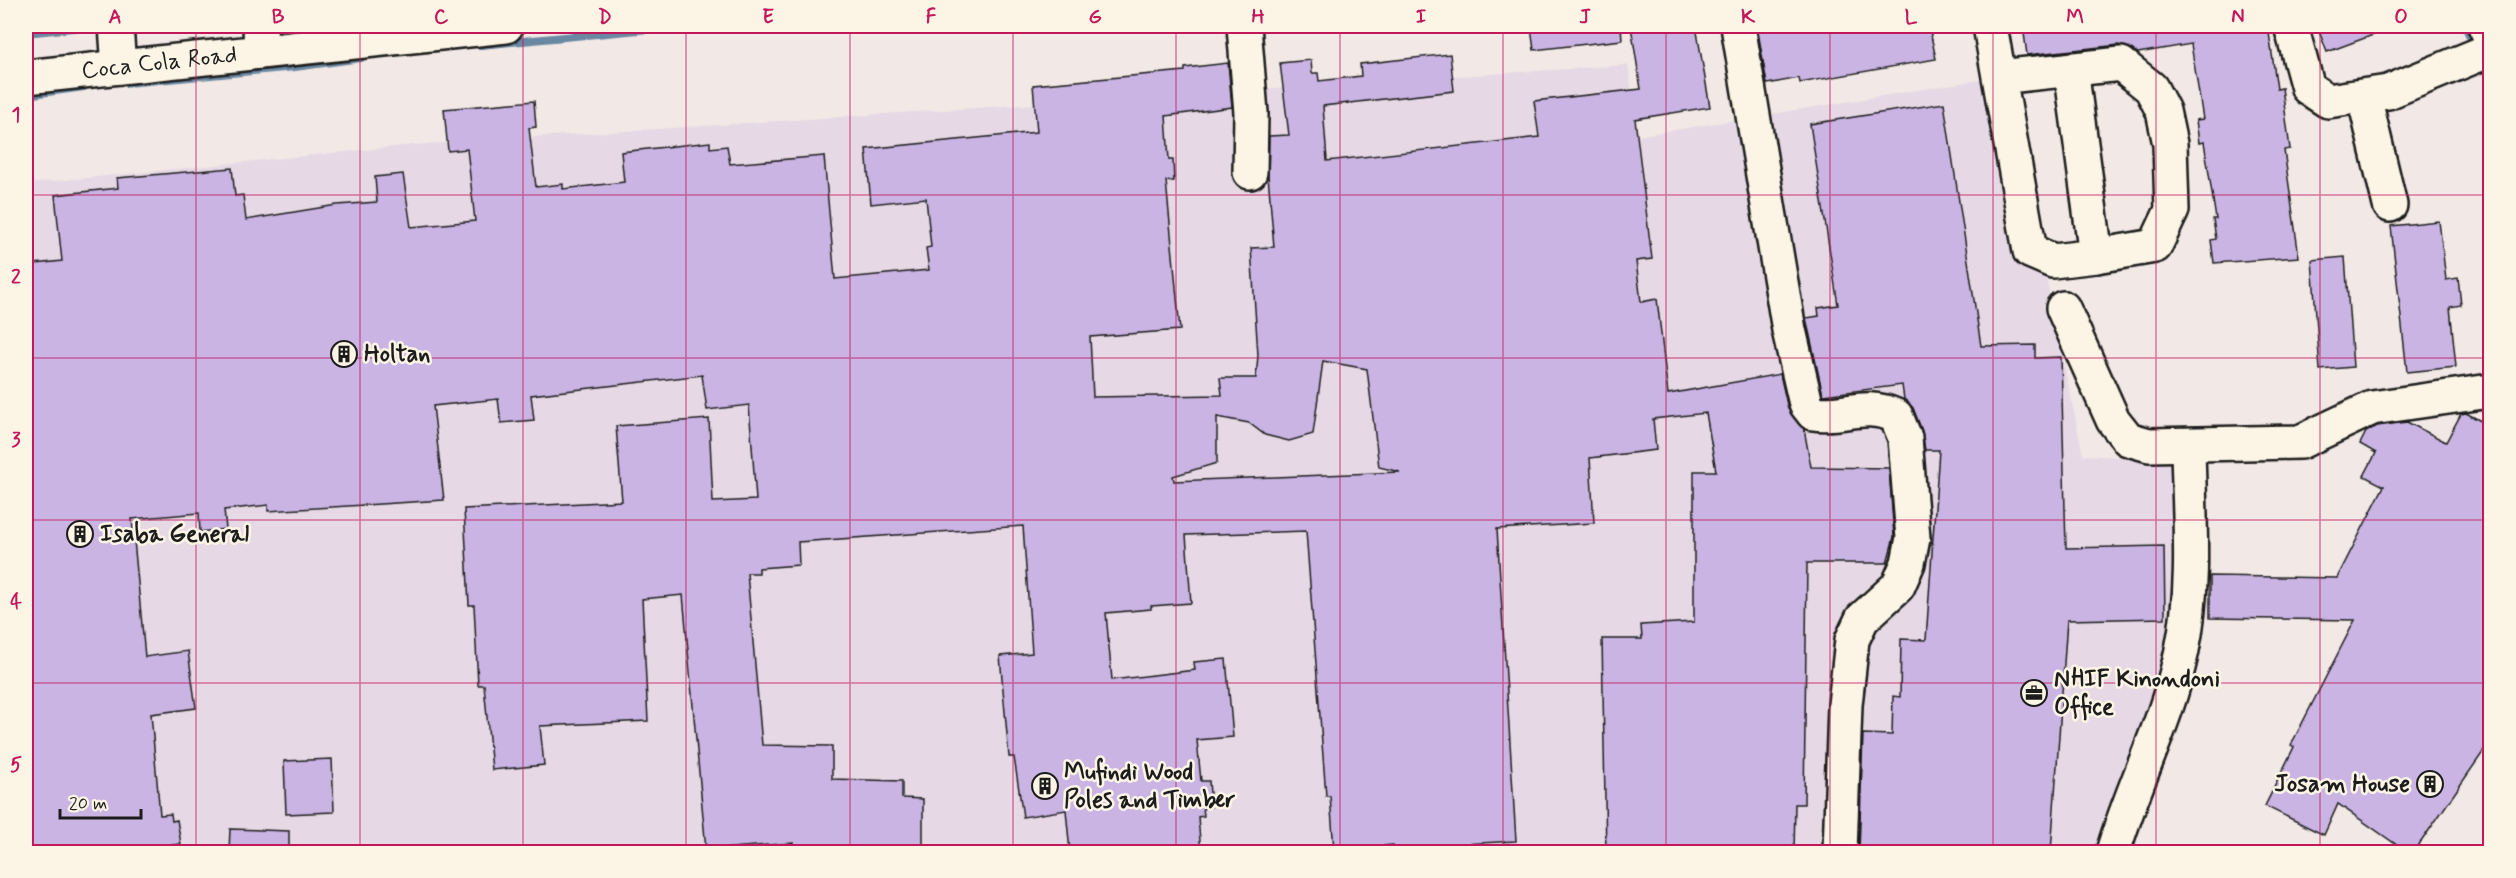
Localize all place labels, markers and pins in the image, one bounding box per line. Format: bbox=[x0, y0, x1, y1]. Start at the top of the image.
building icon: Holtan bbox=[329, 339, 359, 369]
place label: Holtan bbox=[364, 339, 430, 370]
building icon: Isaba General bbox=[65, 519, 95, 549]
place label: Isaba General bbox=[100, 519, 249, 550]
place label: NHIF Kinondoni Office bbox=[2054, 664, 2220, 723]
office icon: NHIF Kinondoni Office bbox=[2019, 678, 2049, 708]
place label: Mufindi Wood Poles and Timber bbox=[1064, 757, 1235, 816]
place label: Josam House bbox=[2274, 769, 2410, 800]
building icon: Josam House bbox=[2415, 769, 2445, 799]
building icon: Mufindi Wood Poles and Timber bbox=[1030, 771, 1060, 801]

